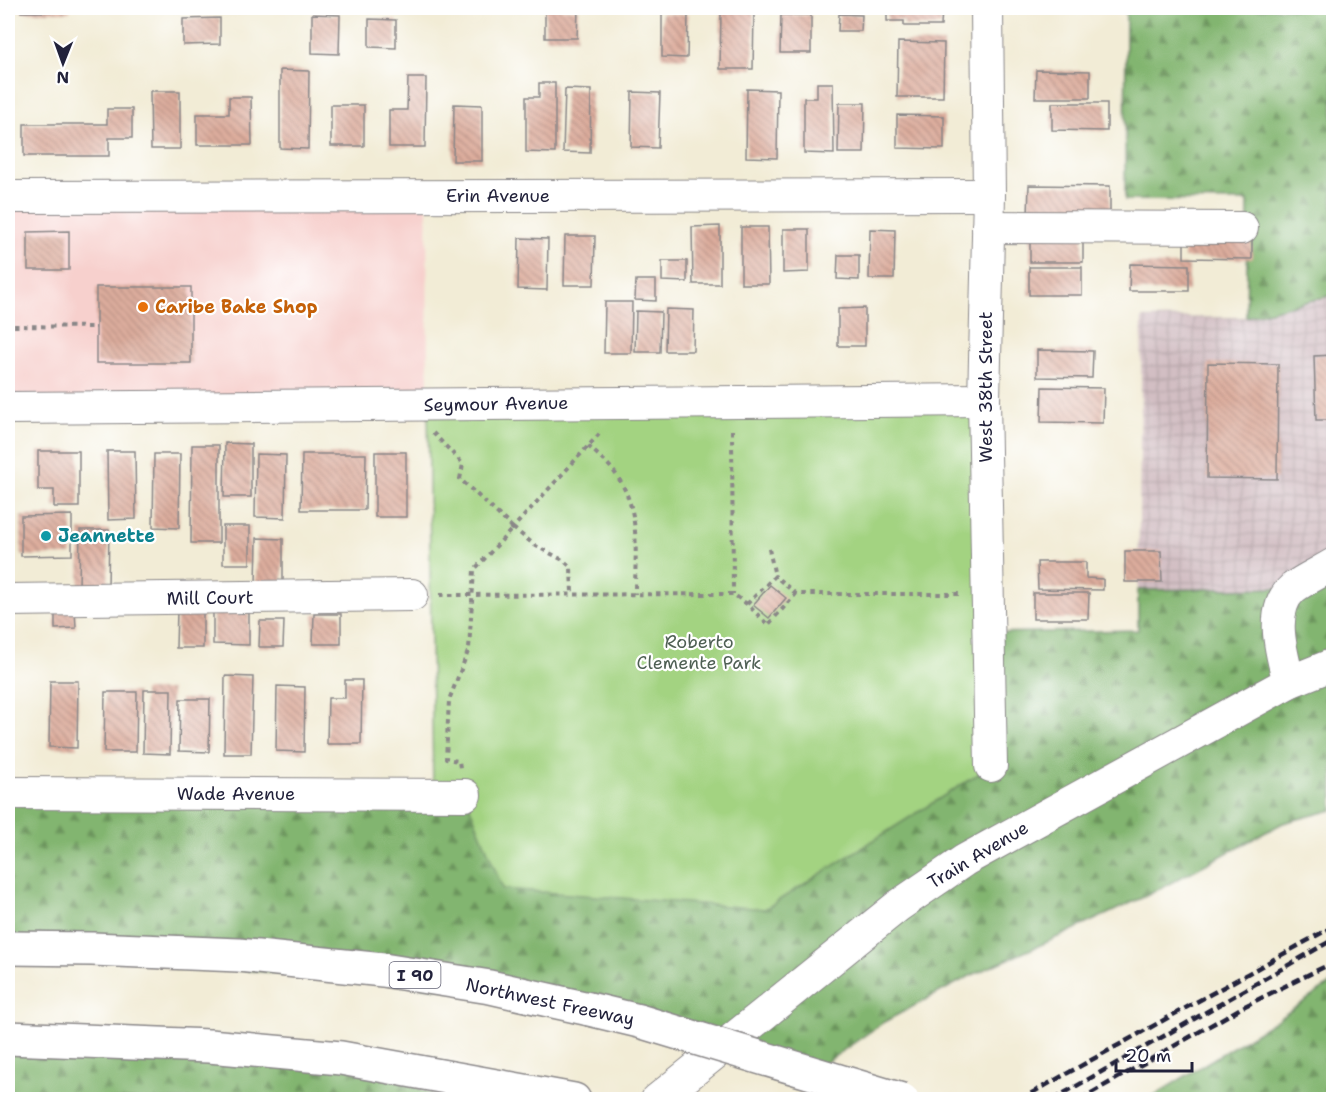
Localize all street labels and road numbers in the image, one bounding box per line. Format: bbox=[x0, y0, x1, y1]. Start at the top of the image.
street label: Erin Avenue bbox=[446, 184, 550, 208]
street label: West 38th Street bbox=[974, 311, 998, 463]
street label: Seymour Avenue bbox=[423, 391, 569, 417]
street label: Mill Court bbox=[166, 585, 254, 611]
street label: Wade Avenue bbox=[177, 782, 295, 806]
street label: Train Avenue bbox=[923, 816, 1033, 894]
road number: I 90 bbox=[390, 962, 440, 988]
street label: Northwest Freeway bbox=[463, 972, 637, 1032]

